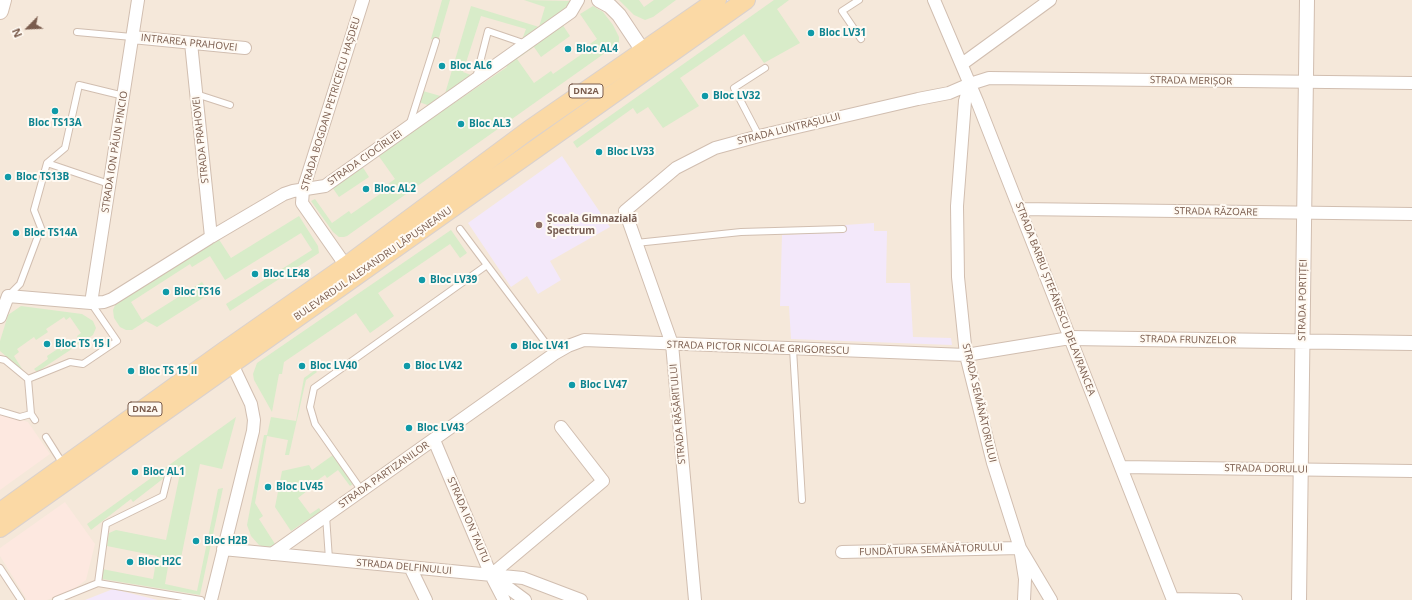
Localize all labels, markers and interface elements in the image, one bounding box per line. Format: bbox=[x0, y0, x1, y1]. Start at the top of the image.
north arrow bbox=[8, 8, 48, 48]
street label: STRADA BOGDAN PETRICEICU HAȘDEU bbox=[299, 16, 363, 192]
text: N bbox=[8, 26, 25, 40]
place label: Bloc LV31 bbox=[819, 27, 866, 39]
marker: Bloc LV31 bbox=[806, 28, 816, 38]
street label: INTRAREA PRAHOVEI bbox=[140, 32, 238, 54]
place label: Bloc AL4 bbox=[576, 43, 618, 55]
marker: Bloc AL4 bbox=[563, 44, 573, 54]
place label: Bloc AL6 bbox=[450, 60, 492, 72]
marker: Bloc AL6 bbox=[437, 61, 447, 71]
street label: STRADA MERIȘOR bbox=[1150, 74, 1232, 88]
road number: DN2A bbox=[569, 84, 603, 98]
street label: STRADA ION PĂUN PINCIO bbox=[99, 90, 131, 214]
place label: Bloc LV32 bbox=[713, 90, 760, 102]
marker: Bloc LV32 bbox=[700, 91, 710, 101]
street label: STRADA PRAHOVEI bbox=[190, 96, 212, 184]
marker: Bloc TS13A bbox=[50, 106, 60, 116]
street label: STRADA LUNTRAȘULUI bbox=[736, 110, 842, 148]
place label: Bloc TS13A bbox=[28, 117, 82, 129]
place label: Bloc AL3 bbox=[469, 118, 511, 130]
marker: Bloc AL3 bbox=[456, 119, 466, 129]
street label: STRADA CIOCÎRLIEI bbox=[325, 128, 405, 188]
place label: Bloc LV33 bbox=[607, 146, 654, 158]
marker: Bloc LV33 bbox=[594, 147, 604, 157]
place label: Bloc TS13B bbox=[16, 171, 69, 183]
marker: Bloc TS13B bbox=[3, 172, 13, 182]
place label: Bloc AL2 bbox=[374, 183, 416, 195]
marker: Bloc AL2 bbox=[361, 184, 371, 194]
street label: STRADA BARBU ȘTEFĂNESCU DELAVRANCEA bbox=[1012, 201, 1098, 397]
street label: BULEVARDUL ALEXANDRU LĂPUȘNEANU bbox=[292, 205, 454, 323]
street label: STRADA RĂZOARE bbox=[1174, 205, 1258, 219]
place label: Școala Gimnazială Spectrum bbox=[547, 213, 637, 236]
marker: Școala Gimnazială Spectrum bbox=[534, 220, 544, 230]
place label: Bloc TS14A bbox=[24, 227, 77, 239]
marker: Bloc TS14A bbox=[11, 228, 21, 238]
street label: STRADA PORTIȚEI bbox=[1296, 259, 1310, 341]
place label: Bloc LE48 bbox=[263, 268, 309, 280]
marker: Bloc LE48 bbox=[250, 269, 260, 279]
place label: Bloc LV39 bbox=[430, 274, 477, 286]
marker: Bloc LV39 bbox=[417, 275, 427, 285]
place label: Bloc TS16 bbox=[174, 286, 220, 298]
marker: Bloc TS16 bbox=[161, 287, 171, 297]
street label: STRADA FRUNZELOR bbox=[1140, 333, 1236, 347]
place label: Bloc TS 15 I bbox=[55, 338, 110, 350]
marker: Bloc TS 15 I bbox=[42, 339, 52, 349]
street label: STRADA PICTOR NICOLAE GRIGORESCU bbox=[666, 339, 850, 357]
place label: Bloc LV41 bbox=[522, 340, 569, 352]
marker: Bloc LV41 bbox=[509, 341, 519, 351]
street label: STRADA SEMĂNĂTORULUI bbox=[959, 342, 999, 464]
place label: Bloc LV40 bbox=[310, 360, 357, 372]
place label: Bloc LV42 bbox=[415, 360, 462, 372]
marker: Bloc LV40 bbox=[297, 361, 307, 371]
marker: Bloc LV42 bbox=[402, 361, 412, 371]
street label: STRADA RĂSĂRITULUI bbox=[668, 363, 688, 465]
place label: Bloc TS 15 II bbox=[139, 365, 197, 377]
marker: Bloc TS 15 II bbox=[126, 366, 136, 376]
place label: Bloc LV47 bbox=[580, 379, 627, 391]
marker: Bloc LV47 bbox=[567, 380, 577, 390]
road number: DN2A bbox=[128, 402, 162, 416]
place label: Bloc LV43 bbox=[417, 422, 464, 434]
marker: Bloc LV43 bbox=[404, 423, 414, 433]
street label: STRADA PARTIZANILOR bbox=[336, 439, 432, 511]
street label: STRADA DORULUI bbox=[1224, 462, 1308, 476]
place label: Bloc AL1 bbox=[143, 466, 185, 478]
marker: Bloc AL1 bbox=[130, 467, 140, 477]
street label: STRADA ION TAUTU bbox=[444, 475, 492, 565]
place label: Bloc LV45 bbox=[276, 481, 323, 493]
marker: Bloc LV45 bbox=[263, 482, 273, 492]
place label: Bloc H2B bbox=[204, 535, 248, 547]
marker: Bloc H2B bbox=[191, 536, 201, 546]
street label: FUNDĂTURA SEMĂNĂTORULUI bbox=[859, 541, 1003, 559]
place label: Bloc H2C bbox=[138, 556, 181, 568]
marker: Bloc H2C bbox=[125, 557, 135, 567]
street label: STRADA DELFINULUI bbox=[356, 557, 452, 577]

